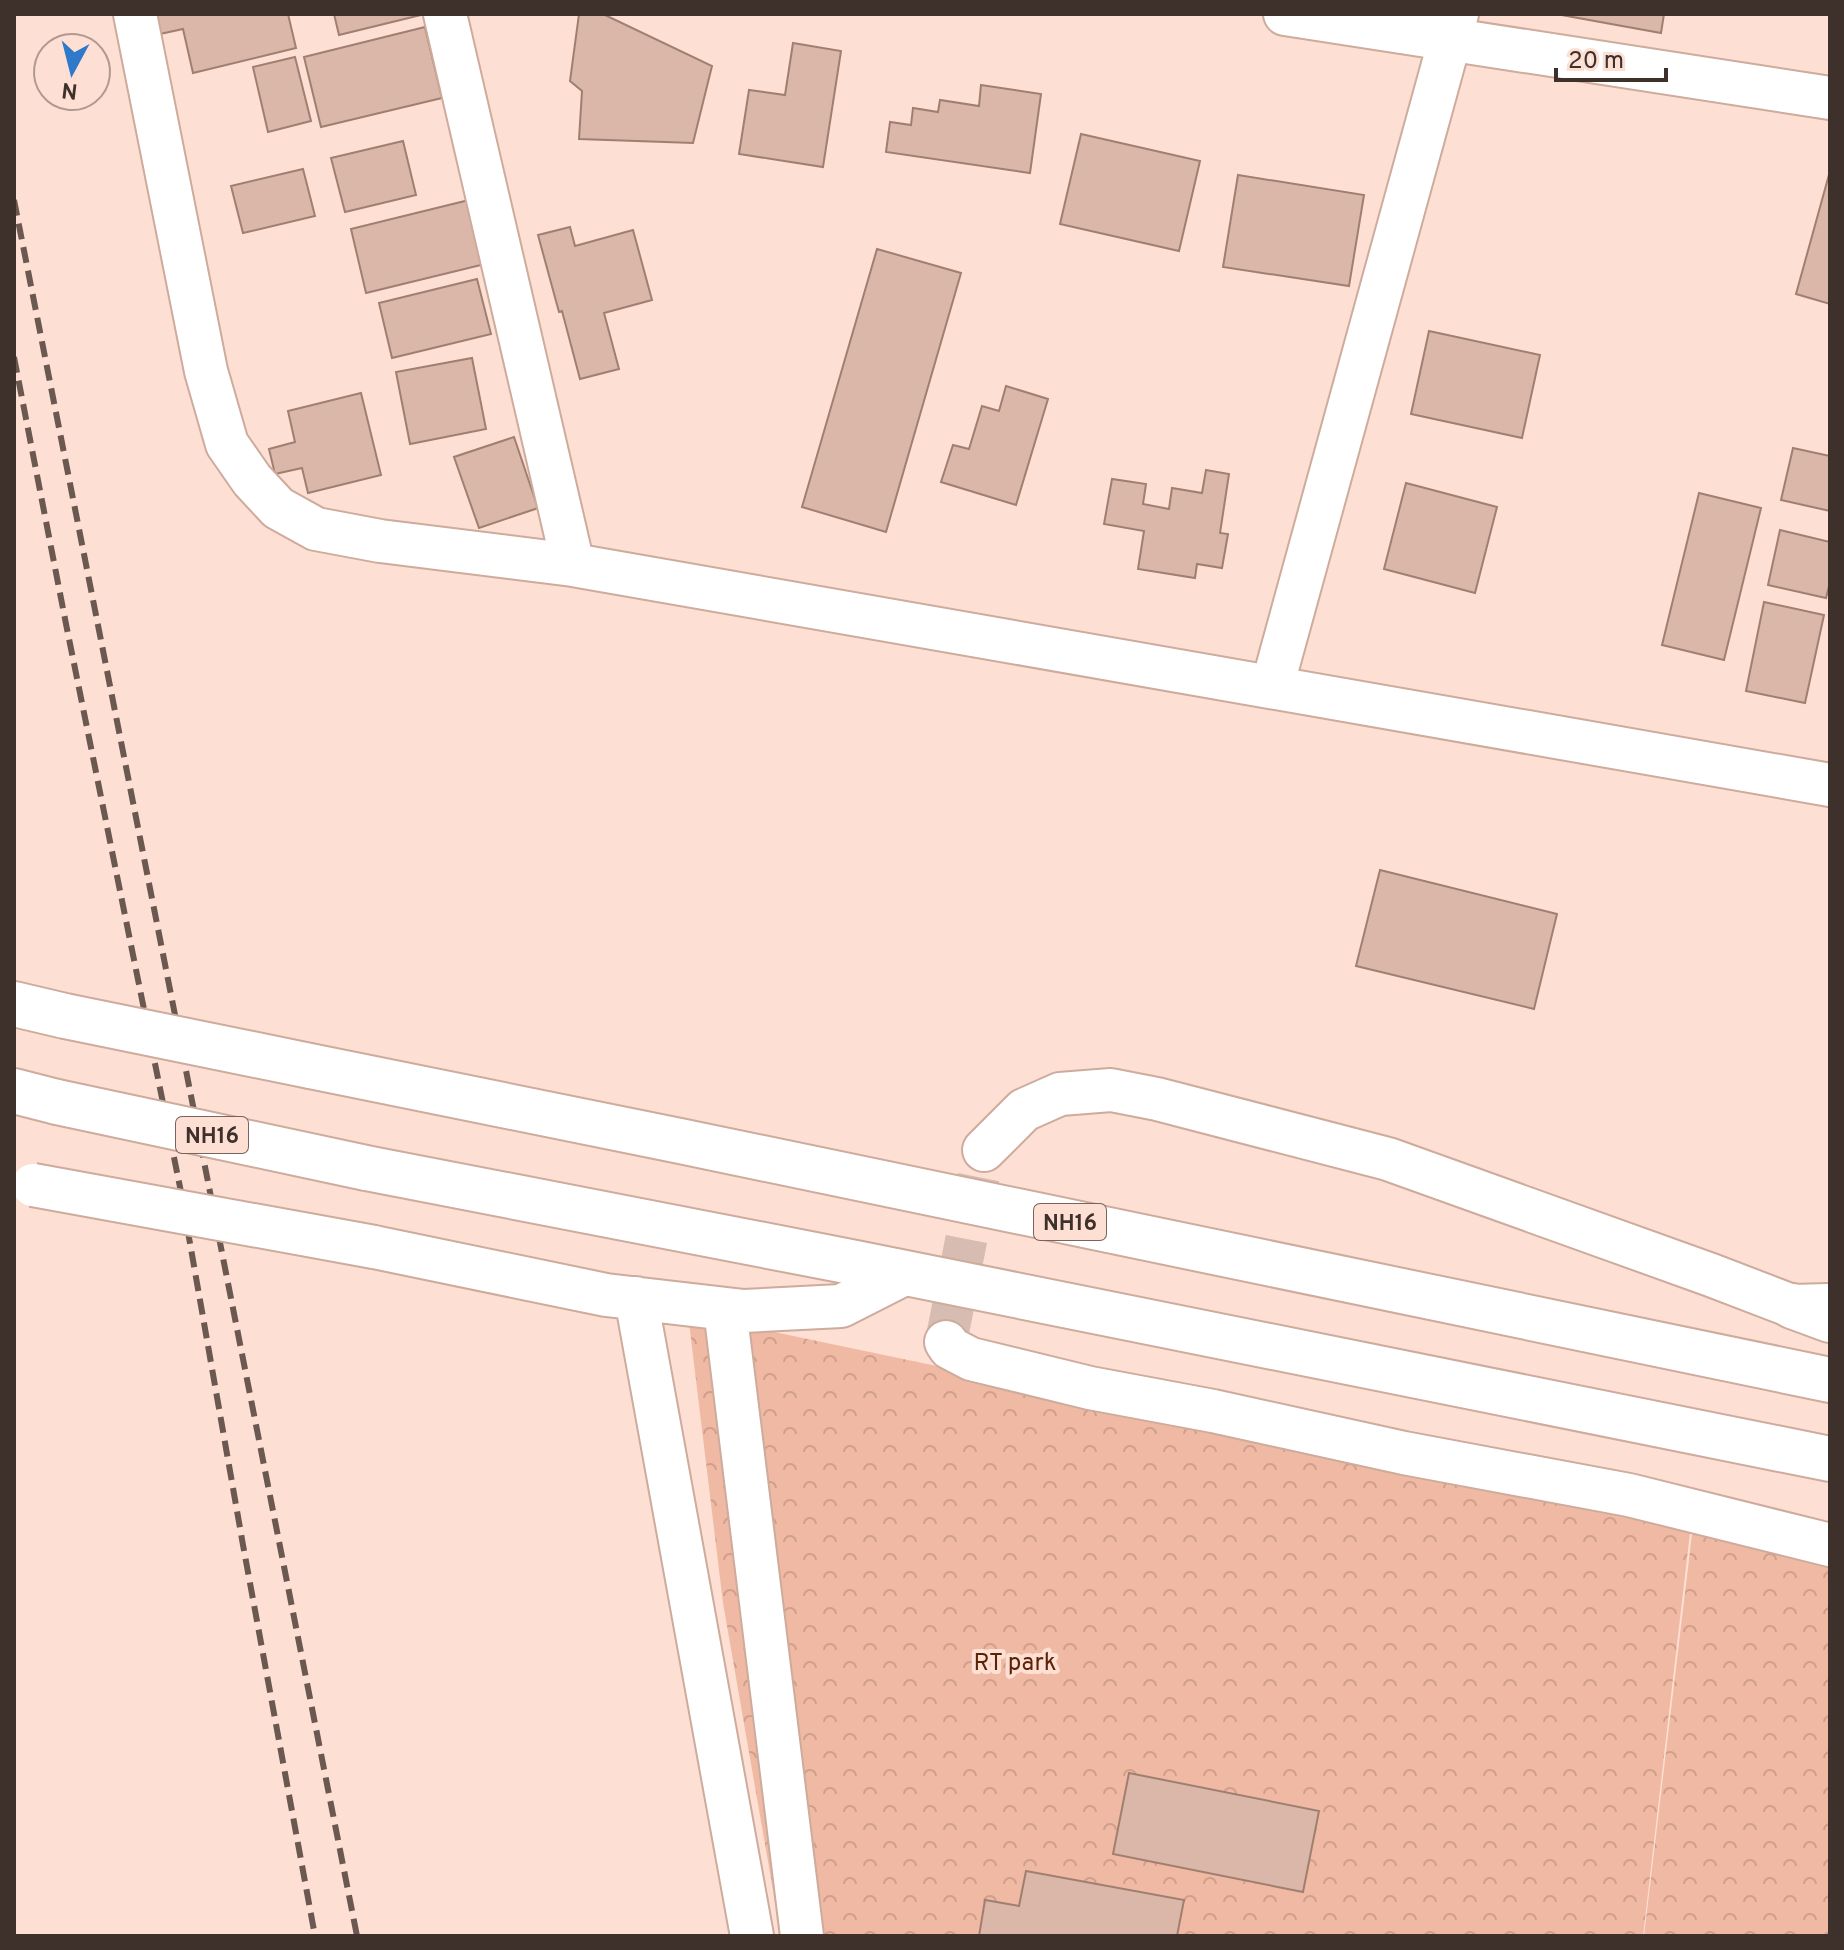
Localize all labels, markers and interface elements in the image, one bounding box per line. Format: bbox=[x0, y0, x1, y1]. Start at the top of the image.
north arrow bbox=[32, 32, 112, 112]
scale bar bbox=[1556, 32, 1666, 82]
text: 20 m bbox=[1568, 47, 1624, 77]
text: N bbox=[60, 75, 79, 104]
road number: NH16 bbox=[176, 1117, 248, 1153]
road number: NH16 bbox=[1034, 1204, 1106, 1240]
park label: RT park bbox=[974, 1649, 1056, 1679]

